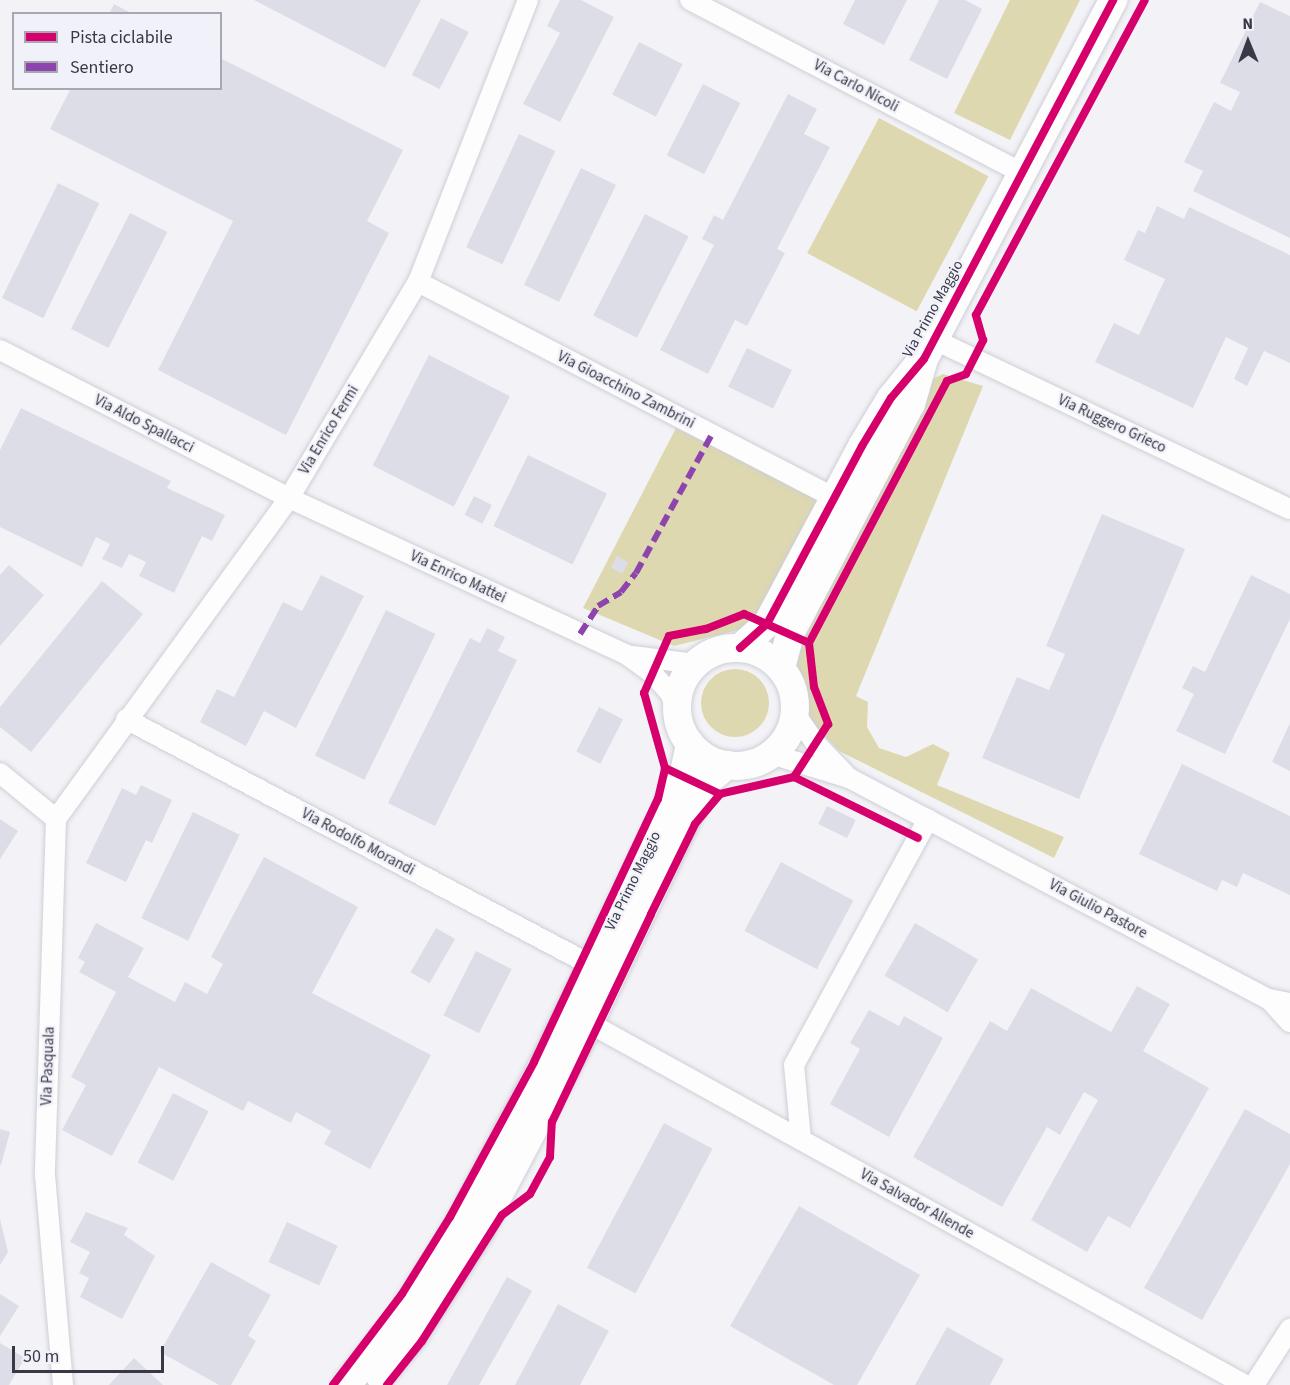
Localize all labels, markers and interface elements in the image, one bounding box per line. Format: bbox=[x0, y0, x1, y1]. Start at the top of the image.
legend bbox=[12, 12, 222, 90]
north arrow bbox=[1218, 12, 1278, 72]
text: N bbox=[1242, 13, 1253, 35]
text: Pista ciclabile bbox=[70, 25, 173, 50]
text: Sentiero bbox=[70, 55, 134, 80]
street label: Via Carlo Nicoli bbox=[810, 56, 902, 116]
street label: Via Primo Maggio bbox=[899, 257, 967, 361]
street label: Via Gioacchino Zambrini bbox=[554, 348, 698, 432]
street label: Via Enrico Fermi bbox=[295, 382, 363, 478]
street label: Via Aldo Spallacci bbox=[91, 391, 197, 457]
street label: Via Ruggero Grieco bbox=[1055, 391, 1169, 457]
street label: Via Enrico Mattei bbox=[407, 547, 509, 607]
street label: Via Rodolfo Morandi bbox=[298, 805, 418, 879]
street label: Via Primo Maggio bbox=[601, 828, 665, 934]
street label: Via Giulio Pastore bbox=[1046, 876, 1150, 942]
street label: Via Pasquala bbox=[38, 1026, 58, 1106]
street label: Via Salvador Allende bbox=[857, 1165, 977, 1243]
scale bar bbox=[15, 1334, 166, 1372]
text: 50 m bbox=[23, 1344, 59, 1369]

